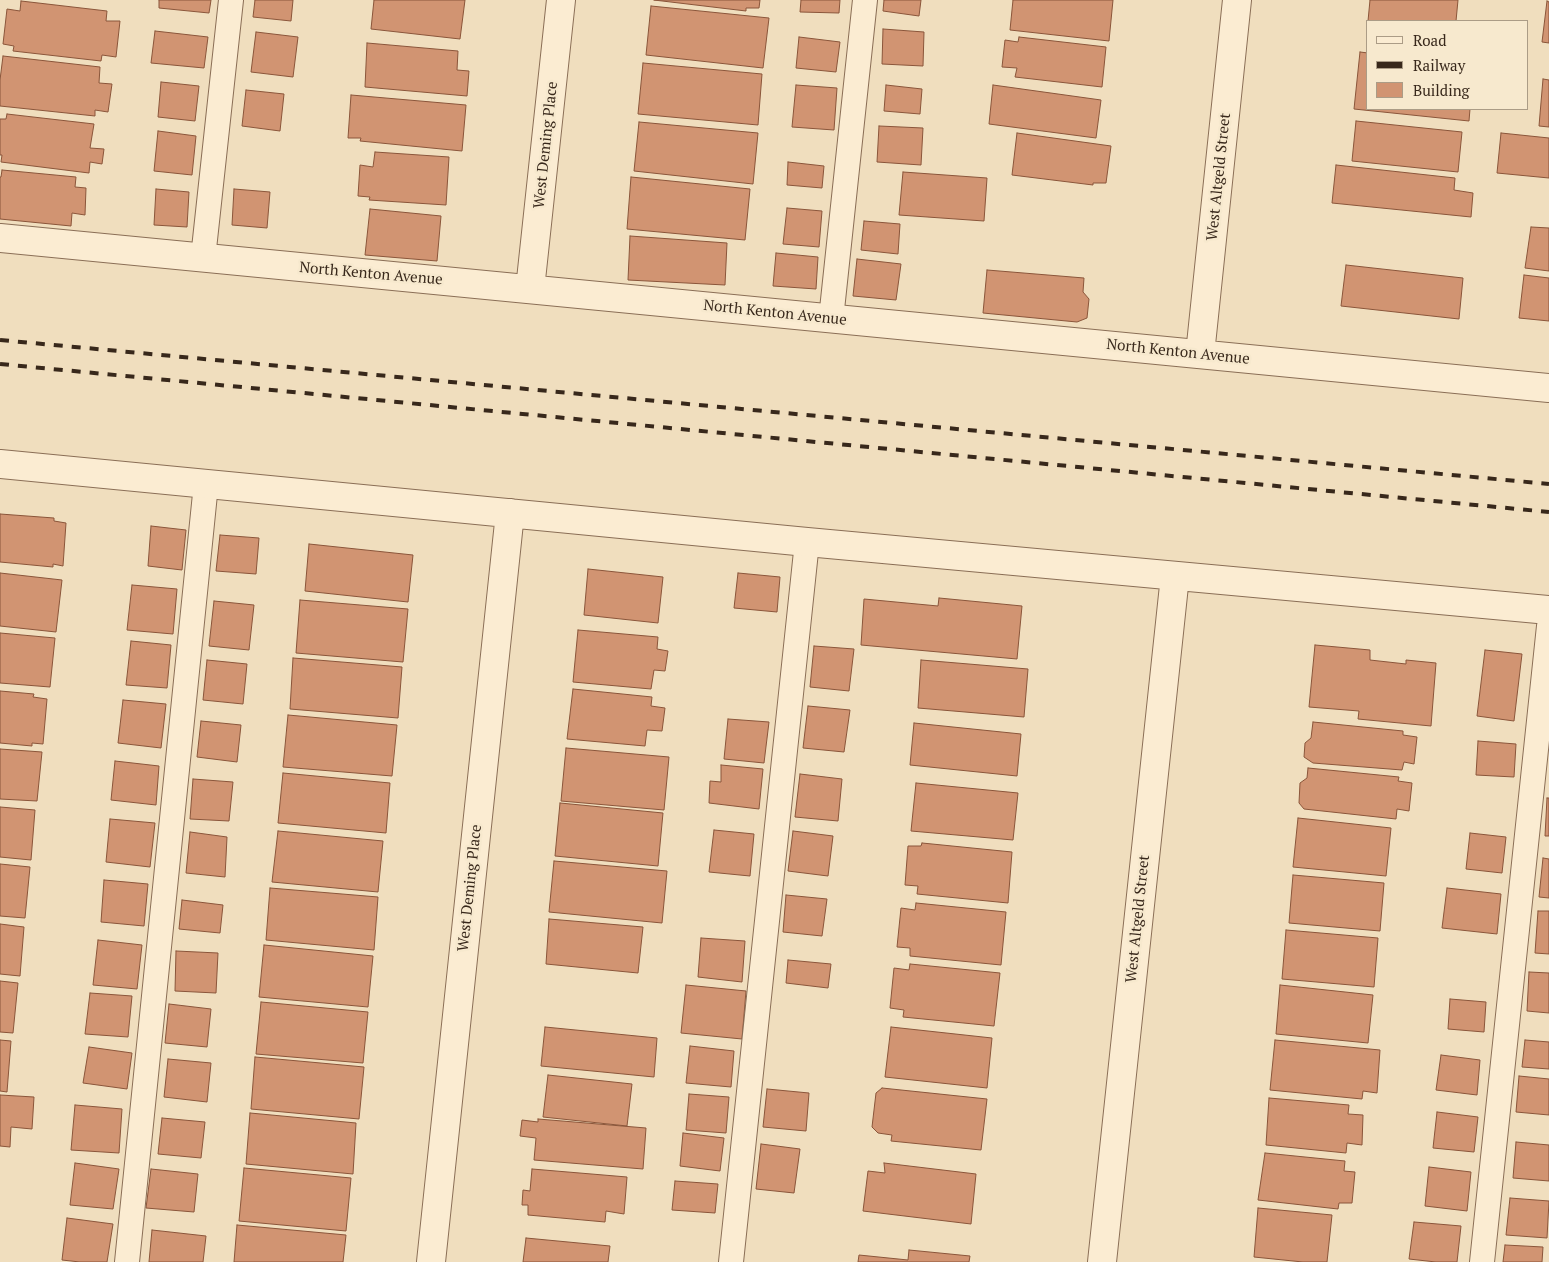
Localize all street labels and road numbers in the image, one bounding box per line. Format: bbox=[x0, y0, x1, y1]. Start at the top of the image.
street label: West Deming Place bbox=[530, 81, 562, 209]
street label: West Altgeld Street bbox=[1203, 112, 1235, 242]
street label: North Kenton Avenue bbox=[298, 259, 444, 289]
street label: North Kenton Avenue bbox=[702, 297, 848, 329]
street label: North Kenton Avenue bbox=[1105, 336, 1251, 368]
street label: West Deming Place bbox=[454, 824, 486, 952]
street label: West Altgeld Street bbox=[1122, 854, 1154, 984]

